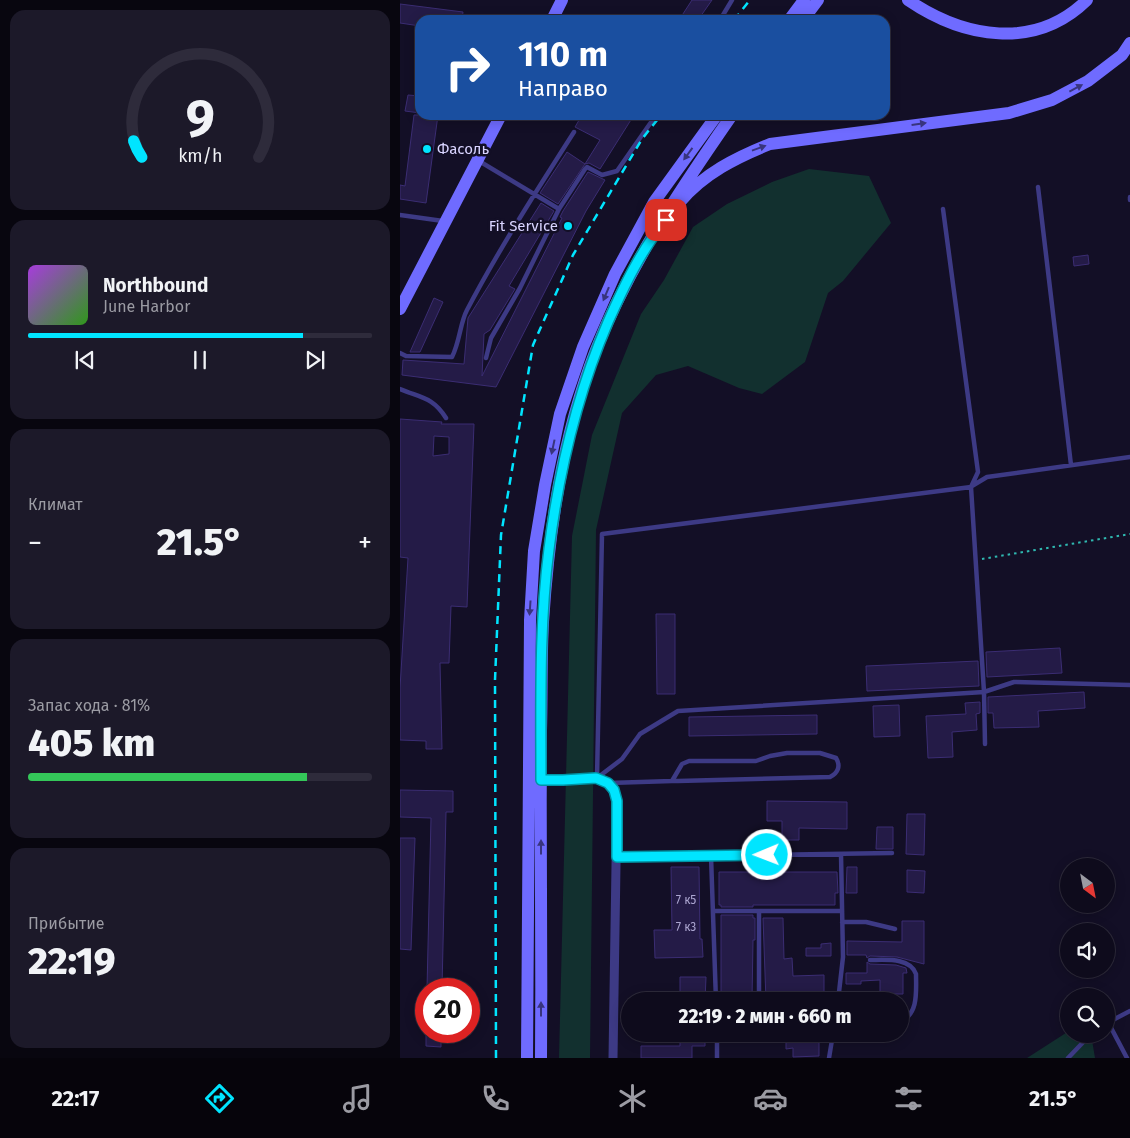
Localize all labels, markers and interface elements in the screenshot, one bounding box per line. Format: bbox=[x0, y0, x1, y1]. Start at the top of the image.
text: 110 m bbox=[518, 33, 608, 75]
icon: right bbox=[435, 35, 500, 100]
text: Направо bbox=[518, 75, 608, 102]
one-way arrow bbox=[1069, 84, 1083, 92]
text: 9 bbox=[185, 87, 215, 150]
one-way arrow bbox=[911, 120, 927, 128]
place label: Фасоль bbox=[437, 140, 489, 158]
marker: Фасоль bbox=[421, 143, 433, 155]
one-way arrow bbox=[751, 144, 766, 152]
text: km/h bbox=[178, 145, 222, 167]
one-way arrow bbox=[683, 148, 693, 161]
pin bbox=[645, 199, 687, 241]
icon: arrive bbox=[652, 206, 680, 234]
place label: Fit Service bbox=[489, 217, 558, 235]
marker: Fit Service bbox=[562, 220, 574, 232]
text: Northbound bbox=[103, 274, 208, 297]
one-way arrow bbox=[601, 287, 609, 301]
text: June Harbor bbox=[103, 297, 190, 316]
icon: previous bbox=[71, 346, 99, 374]
icon: pause bbox=[186, 346, 214, 374]
icon: next bbox=[301, 346, 329, 374]
one-way arrow bbox=[549, 440, 557, 455]
text: Климат bbox=[28, 495, 83, 514]
text: 21.5° bbox=[157, 519, 243, 565]
text: − bbox=[28, 526, 42, 559]
text: + bbox=[358, 526, 372, 559]
one-way arrow bbox=[526, 600, 534, 616]
text: Запас хода · 81% bbox=[28, 696, 150, 715]
text: 405 km bbox=[28, 720, 155, 766]
position arrow bbox=[740, 828, 792, 880]
one-way arrow bbox=[537, 839, 545, 855]
north arrow bbox=[1060, 858, 1115, 912]
map controls bbox=[1060, 858, 1115, 1043]
house number: 7 к5 bbox=[676, 893, 696, 907]
text: Прибытие bbox=[28, 914, 104, 933]
house number: 7 к3 bbox=[676, 920, 696, 934]
button: sound bbox=[1060, 923, 1115, 978]
text: 22:19 bbox=[28, 938, 115, 984]
speed limit sign: 20 bbox=[415, 978, 480, 1043]
button: search bbox=[1060, 988, 1115, 1043]
one-way arrow bbox=[537, 1001, 545, 1017]
text: 22:19 · 2 мин · 660 m bbox=[679, 1005, 851, 1028]
icon: directions bbox=[202, 1081, 237, 1116]
icon: music bbox=[340, 1081, 375, 1116]
icon: phone bbox=[478, 1081, 513, 1116]
icon: climate bbox=[615, 1081, 650, 1116]
icon: car bbox=[753, 1081, 788, 1116]
icon: filters bbox=[891, 1081, 926, 1116]
text: 22:17 bbox=[51, 1085, 99, 1112]
text: 21.5° bbox=[1029, 1085, 1079, 1112]

